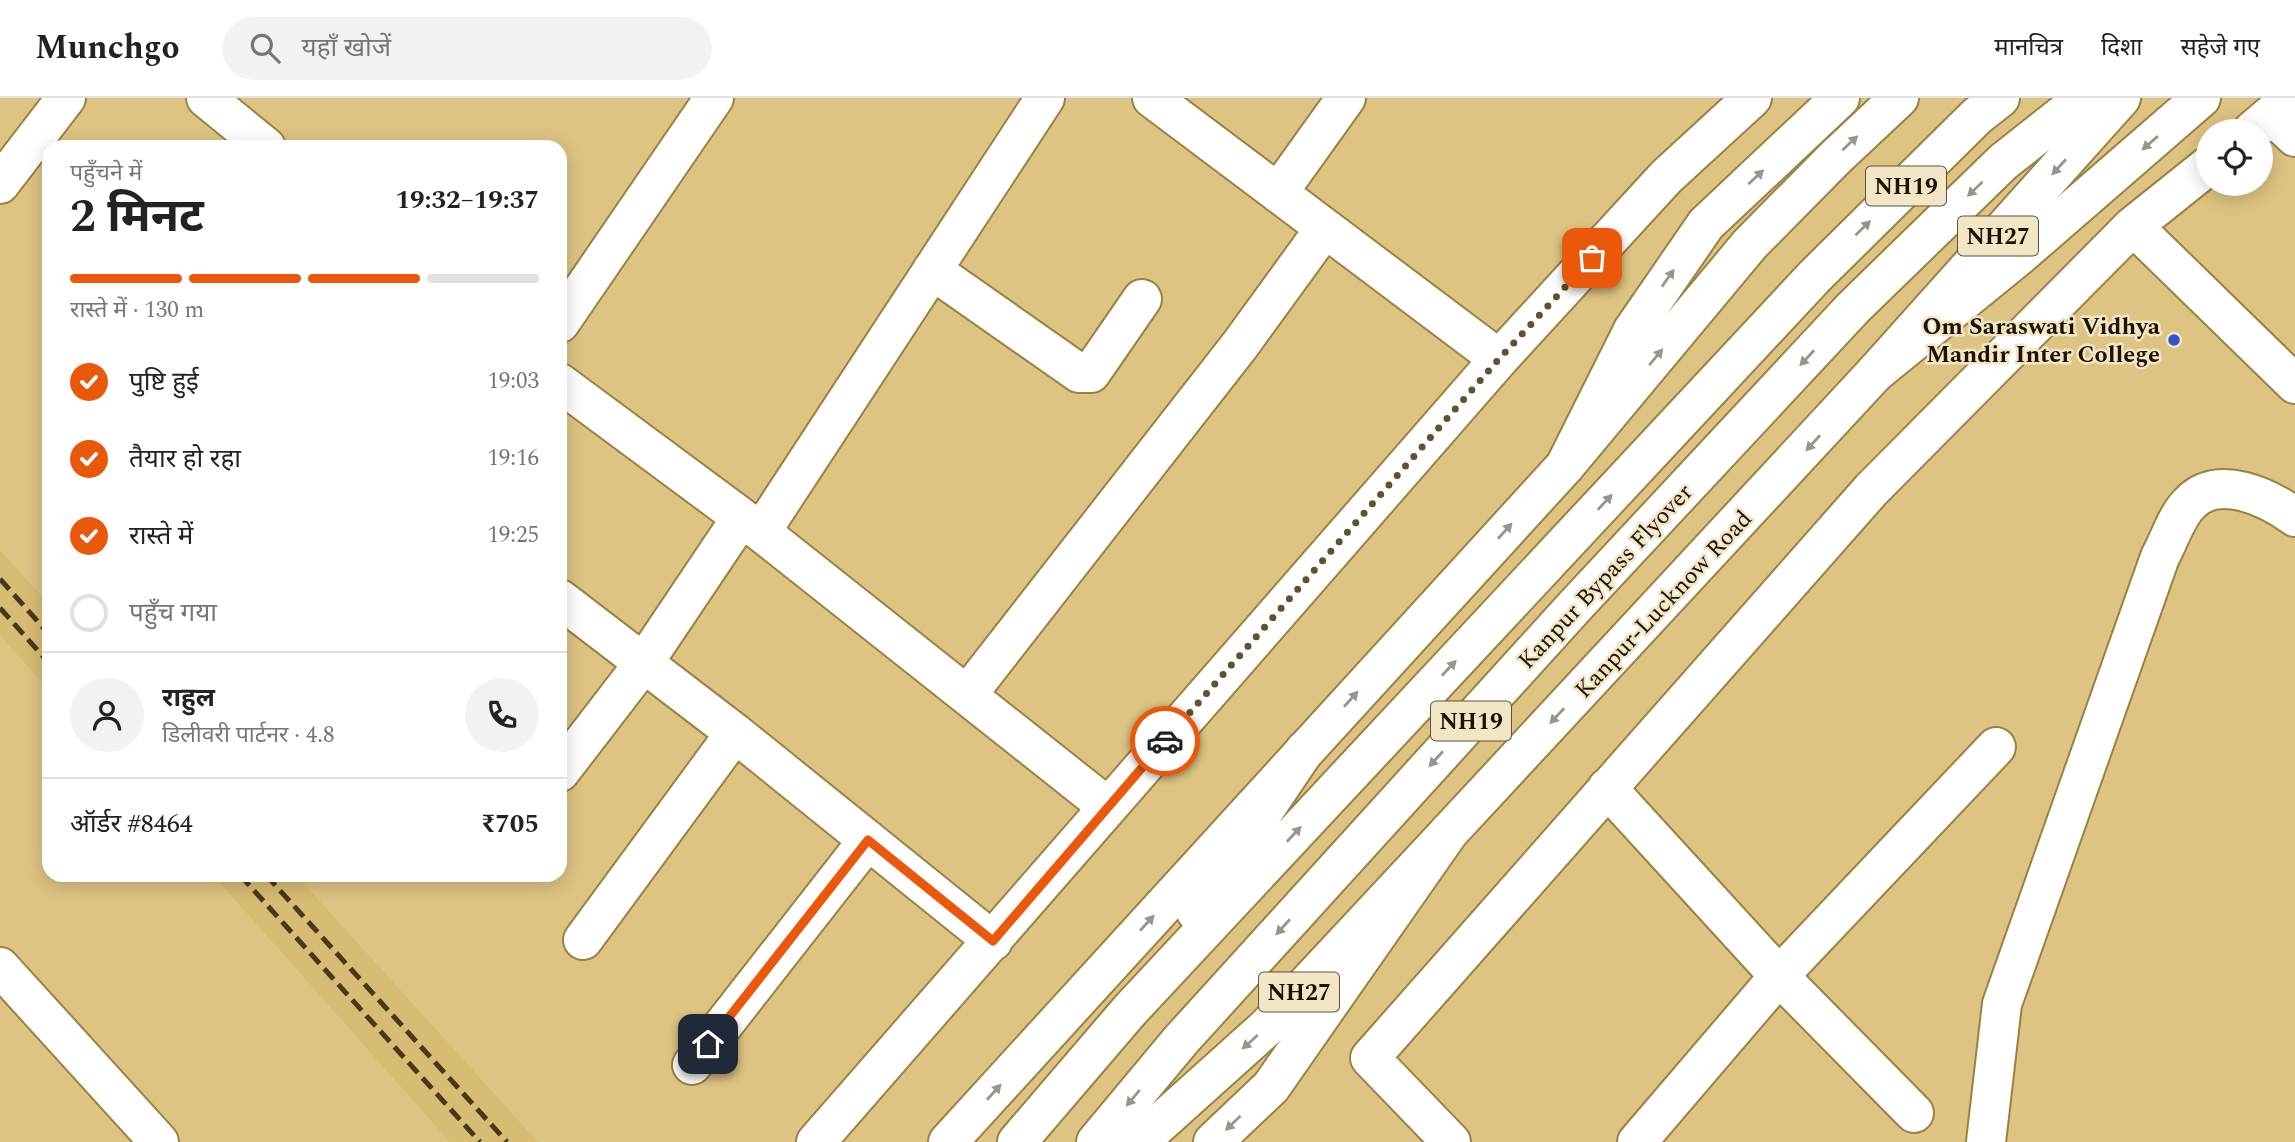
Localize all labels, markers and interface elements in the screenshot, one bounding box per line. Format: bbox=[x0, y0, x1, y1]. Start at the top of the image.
search box bbox=[222, 17, 712, 80]
text: Munchgo bbox=[35, 23, 180, 73]
text: यहाँ खोजें bbox=[302, 28, 391, 68]
icon: search bbox=[246, 29, 284, 67]
text: मानचित्र bbox=[1994, 30, 2063, 66]
text: दिशा bbox=[2101, 30, 2142, 66]
text: सहेजे गए bbox=[2180, 30, 2260, 66]
map controls bbox=[2196, 119, 2273, 196]
button: locate bbox=[2196, 119, 2273, 196]
one-way arrow bbox=[2141, 135, 2158, 150]
one-way arrow bbox=[1841, 136, 1858, 152]
text: पहुँचने में bbox=[70, 156, 142, 191]
one-way arrow bbox=[2051, 158, 2067, 176]
road number: NH19 bbox=[1866, 166, 1946, 206]
one-way arrow bbox=[1747, 170, 1764, 186]
text: 19:32–19:37 bbox=[395, 180, 539, 220]
one-way arrow bbox=[1967, 181, 1984, 197]
text: 2 मिनट bbox=[70, 182, 204, 252]
road number: NH27 bbox=[1958, 217, 2038, 256]
one-way arrow bbox=[1855, 219, 1872, 236]
pin bbox=[1562, 228, 1622, 288]
icon: bag bbox=[1573, 239, 1611, 277]
one-way arrow bbox=[1661, 269, 1675, 287]
text: रास्ते में · 130 m bbox=[70, 293, 204, 328]
place label: Om Saraswati Vidhya Mandir Inter College bbox=[1922, 309, 2161, 373]
marker: Om Saraswati Vidhya Mandir Inter College bbox=[2166, 332, 2182, 348]
one-way arrow bbox=[1648, 349, 1663, 366]
one-way arrow bbox=[1799, 349, 1815, 367]
text: पुष्टि हुई bbox=[129, 362, 199, 402]
icon: check bbox=[70, 363, 108, 401]
text: 19:03 bbox=[487, 364, 539, 399]
one-way arrow bbox=[1806, 434, 1821, 451]
text: तैयार हो रहा bbox=[129, 439, 241, 479]
icon: check bbox=[70, 440, 108, 478]
text: 19:16 bbox=[487, 441, 539, 476]
street label: Kanpur Bypass Flyover bbox=[1510, 476, 1702, 678]
one-way arrow bbox=[1596, 494, 1612, 511]
street label: Kanpur-Lucknow Road bbox=[1567, 502, 1761, 707]
text: रास्ते में bbox=[129, 516, 193, 556]
icon: check bbox=[70, 517, 108, 555]
text: 19:25 bbox=[487, 518, 539, 553]
one-way arrow bbox=[1497, 522, 1513, 540]
text: पहुँच गया bbox=[129, 593, 217, 633]
one-way arrow bbox=[1441, 660, 1457, 677]
button: person bbox=[70, 678, 144, 752]
text: राहुल bbox=[162, 678, 215, 718]
button: phone bbox=[465, 678, 539, 752]
one-way arrow bbox=[1343, 691, 1359, 708]
road number: NH19 bbox=[1431, 702, 1511, 740]
courier bbox=[1130, 706, 1200, 776]
one-way arrow bbox=[1550, 707, 1566, 724]
text: डिलीवरी पार्टनर · 4.8 bbox=[162, 718, 335, 753]
icon: car bbox=[1146, 722, 1184, 760]
one-way arrow bbox=[1429, 750, 1445, 767]
text: ऑर्डर #8464 bbox=[70, 804, 193, 844]
text: ₹705 bbox=[481, 804, 539, 844]
one-way arrow bbox=[1286, 826, 1302, 843]
one-way arrow bbox=[1139, 914, 1155, 932]
one-way arrow bbox=[1276, 918, 1292, 935]
road number: NH27 bbox=[1259, 972, 1339, 1012]
pin bbox=[678, 1014, 738, 1074]
icon: home bbox=[689, 1025, 727, 1063]
one-way arrow bbox=[1241, 1034, 1259, 1050]
one-way arrow bbox=[986, 1083, 1001, 1100]
one-way arrow bbox=[1126, 1089, 1141, 1106]
one-way arrow bbox=[1225, 1114, 1242, 1131]

